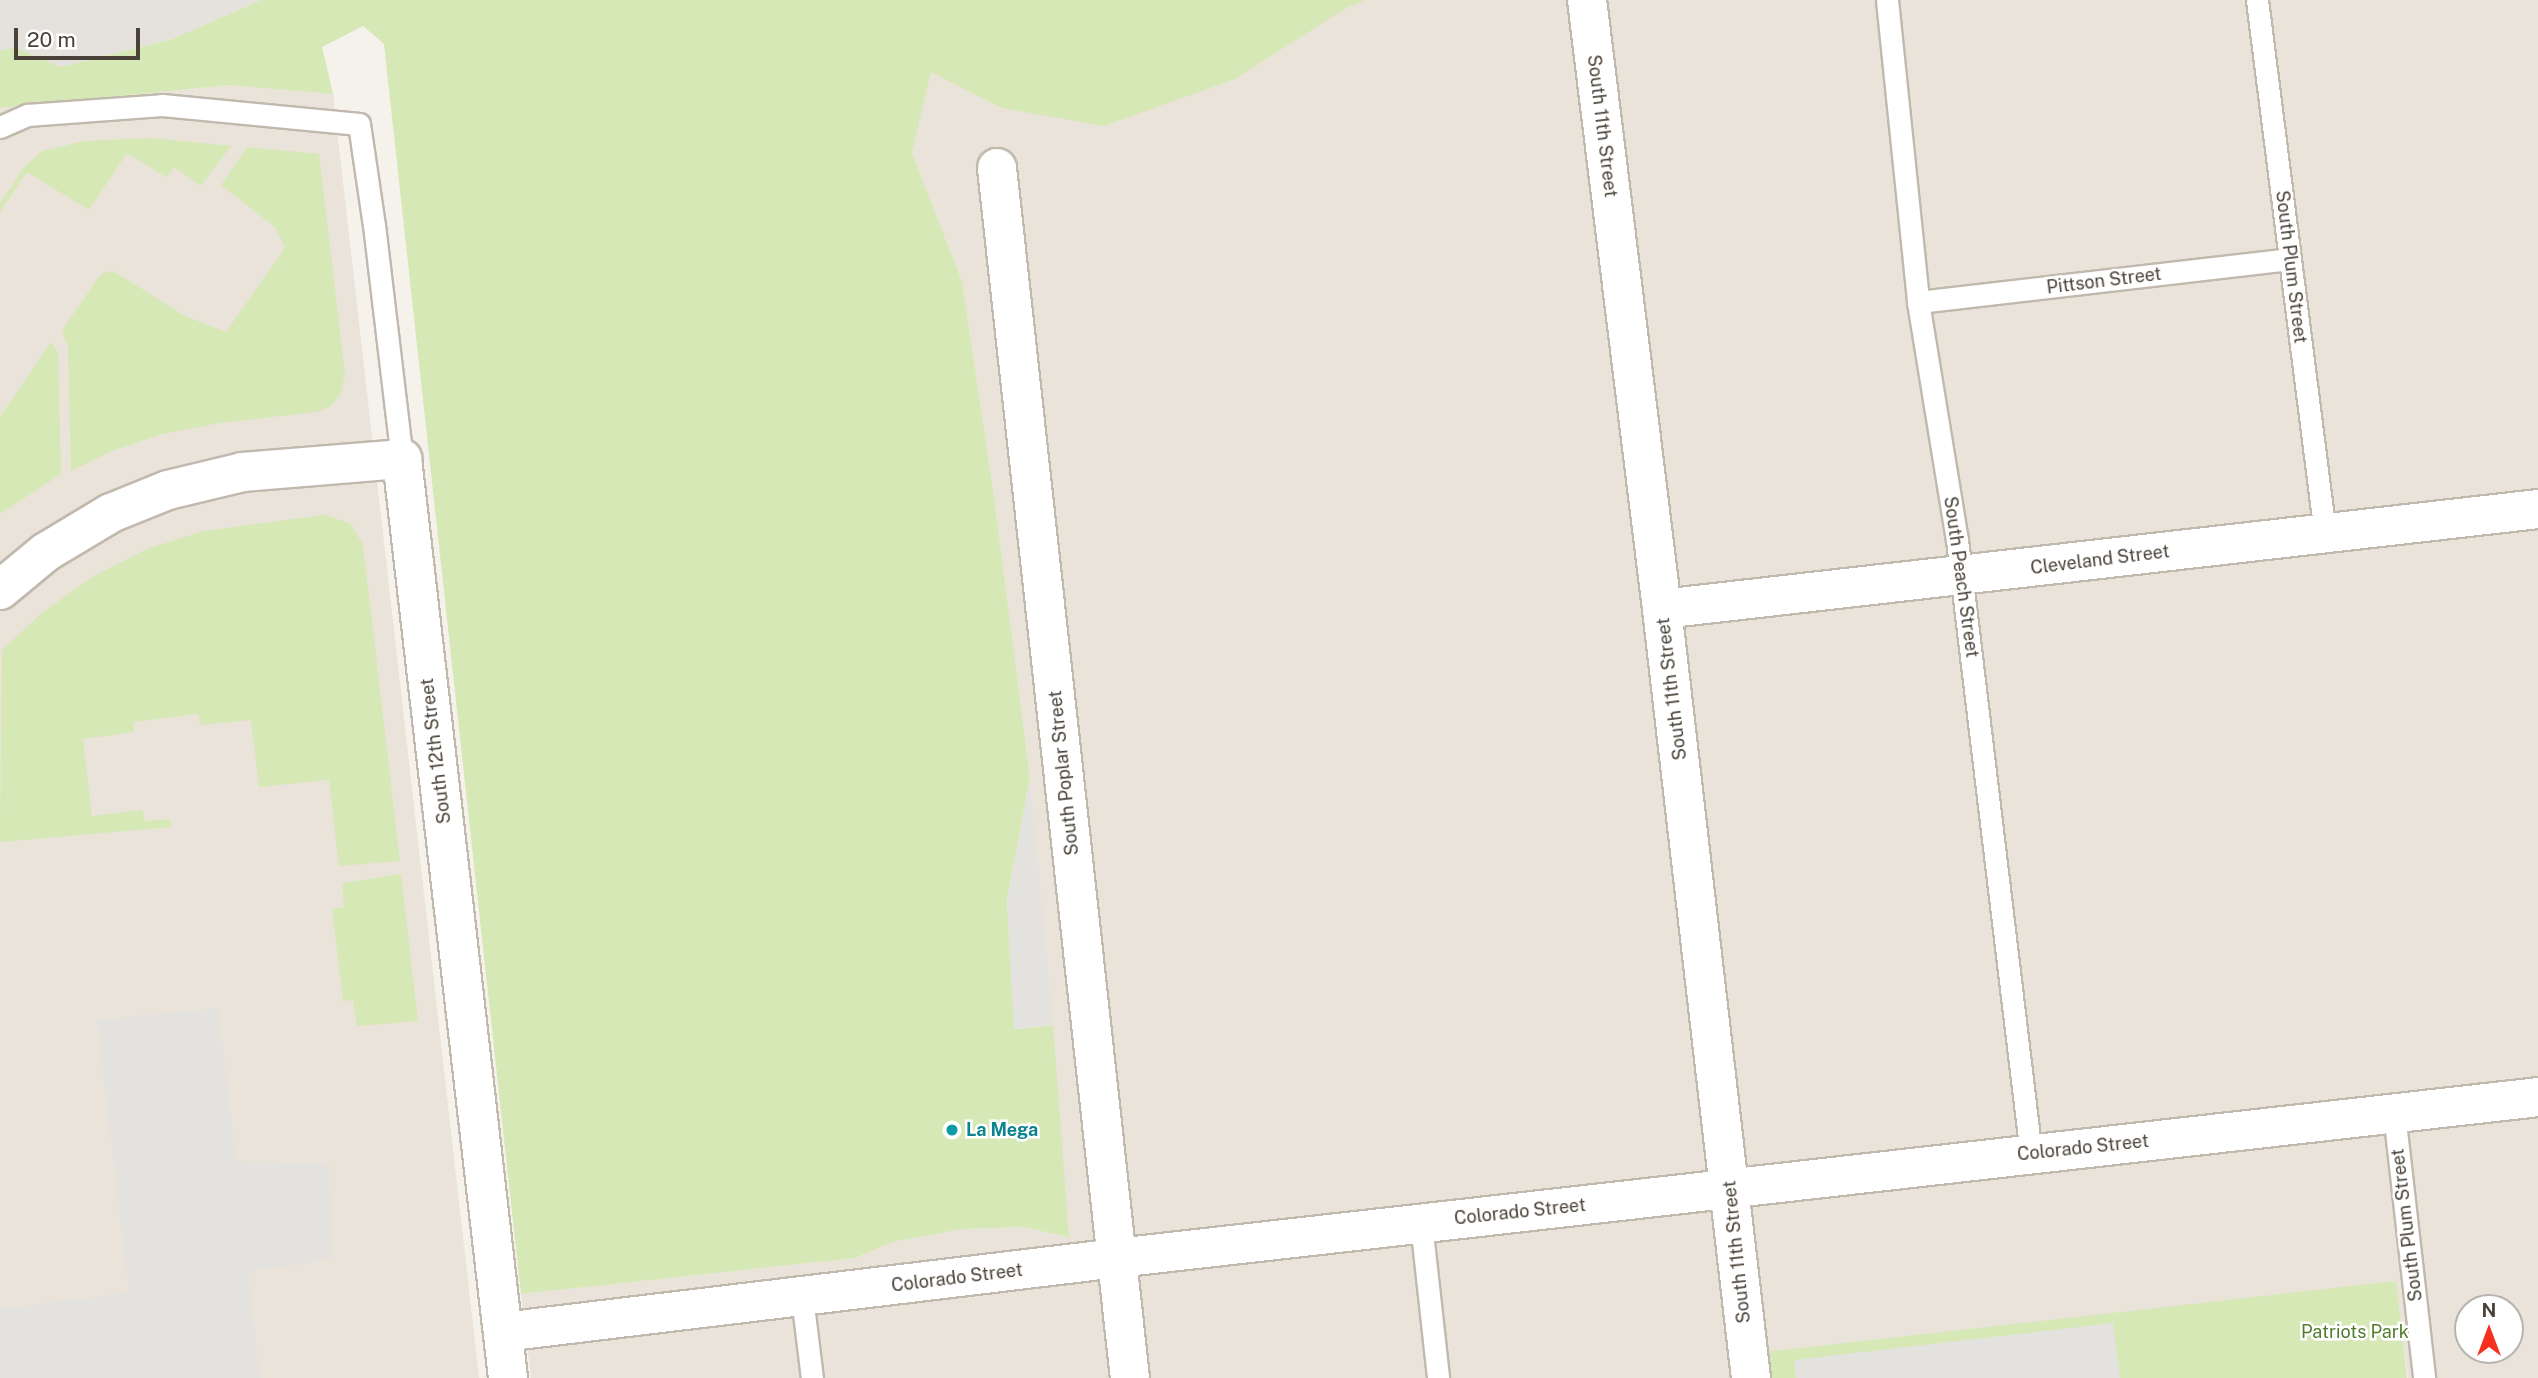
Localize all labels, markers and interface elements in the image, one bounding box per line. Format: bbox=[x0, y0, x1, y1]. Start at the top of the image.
scale bar bbox=[18, 14, 144, 58]
text: 20 m bbox=[27, 27, 76, 52]
street label: South 11th Street bbox=[1583, 54, 1621, 198]
street label: South Plum Street bbox=[2271, 189, 2311, 345]
street label: Pittson Street bbox=[2045, 263, 2163, 299]
street label: South Peach Street bbox=[1939, 495, 1983, 659]
street label: Cleveland Street bbox=[2029, 541, 2171, 579]
street label: South 11th Street bbox=[1653, 617, 1691, 761]
street label: South 12th Street bbox=[416, 677, 456, 825]
street label: South Poplar Street bbox=[1045, 689, 1083, 857]
place label: La Mega bbox=[966, 1119, 1038, 1141]
marker: La Mega bbox=[944, 1122, 960, 1138]
street label: Colorado Street bbox=[2016, 1130, 2150, 1166]
street label: South Plum Street bbox=[2387, 1147, 2427, 1303]
street label: South 11th Street bbox=[1719, 1180, 1755, 1324]
street label: Colorado Street bbox=[1453, 1194, 1587, 1230]
street label: Colorado Street bbox=[890, 1259, 1024, 1297]
north arrow bbox=[2454, 1294, 2524, 1364]
text: N bbox=[2482, 1299, 2496, 1321]
park label: Patriots Park bbox=[2301, 1321, 2409, 1343]

